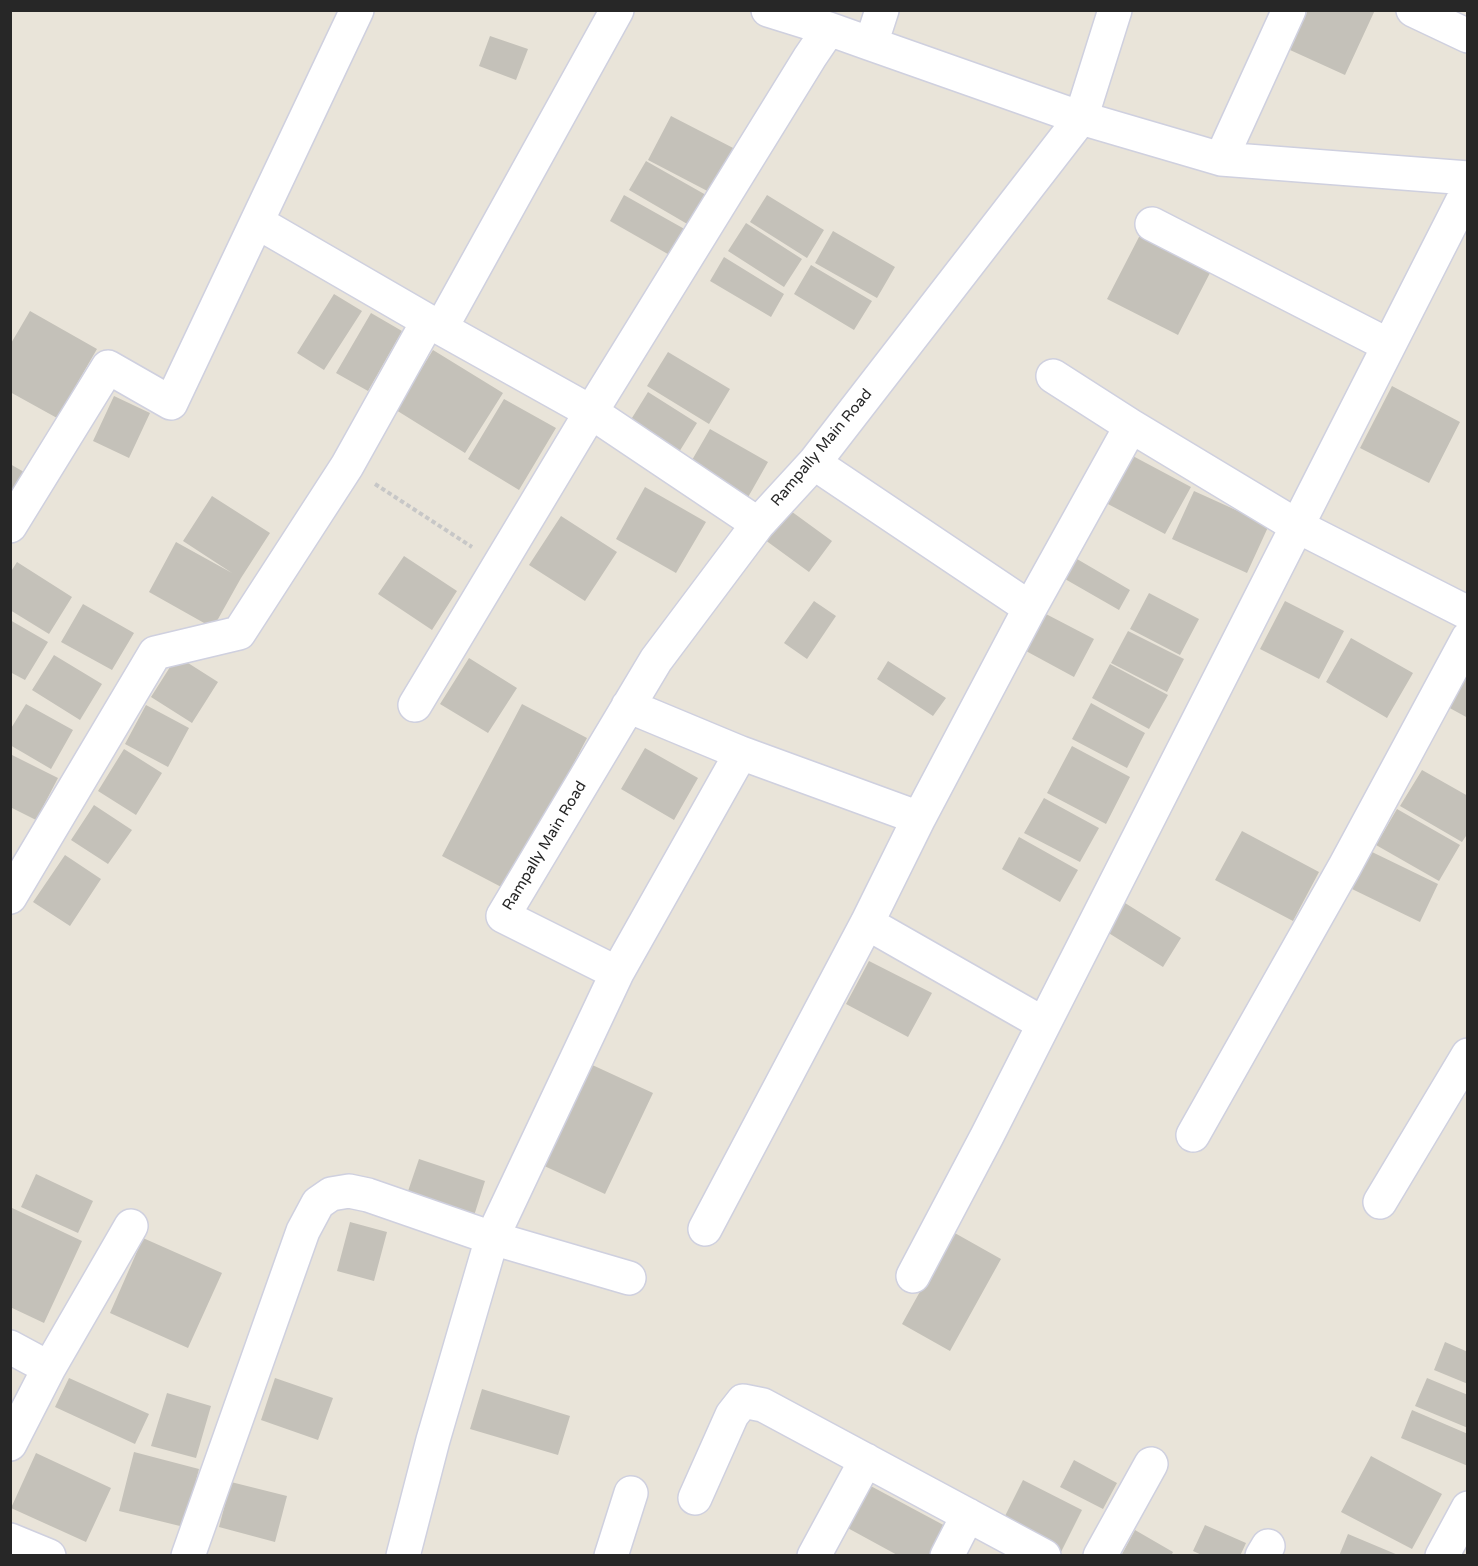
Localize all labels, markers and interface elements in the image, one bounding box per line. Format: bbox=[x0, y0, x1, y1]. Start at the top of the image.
street label: Rampally Main Road bbox=[768, 386, 876, 510]
street label: Rampally Main Road bbox=[499, 778, 591, 914]

